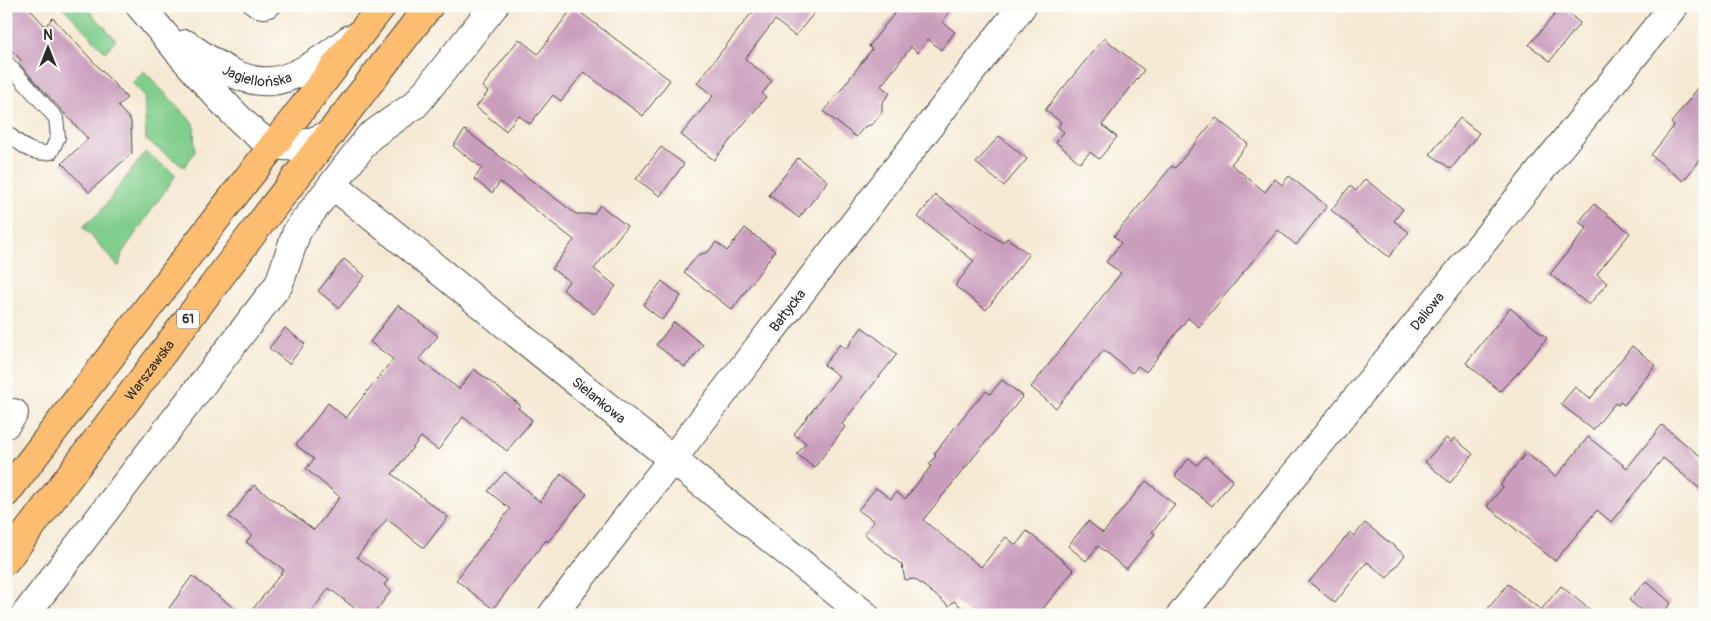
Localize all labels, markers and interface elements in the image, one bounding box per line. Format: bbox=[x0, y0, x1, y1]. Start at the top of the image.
north arrow bbox=[22, 22, 72, 72]
text: N bbox=[43, 27, 53, 44]
street label: Jagiellońska bbox=[219, 61, 294, 90]
street label: Bałtycka bbox=[766, 286, 809, 335]
street label: Daliowa bbox=[1407, 289, 1448, 334]
road number: 61 bbox=[177, 310, 199, 328]
street label: Warszawska bbox=[121, 337, 178, 404]
street label: Sielankowa bbox=[568, 374, 629, 427]

